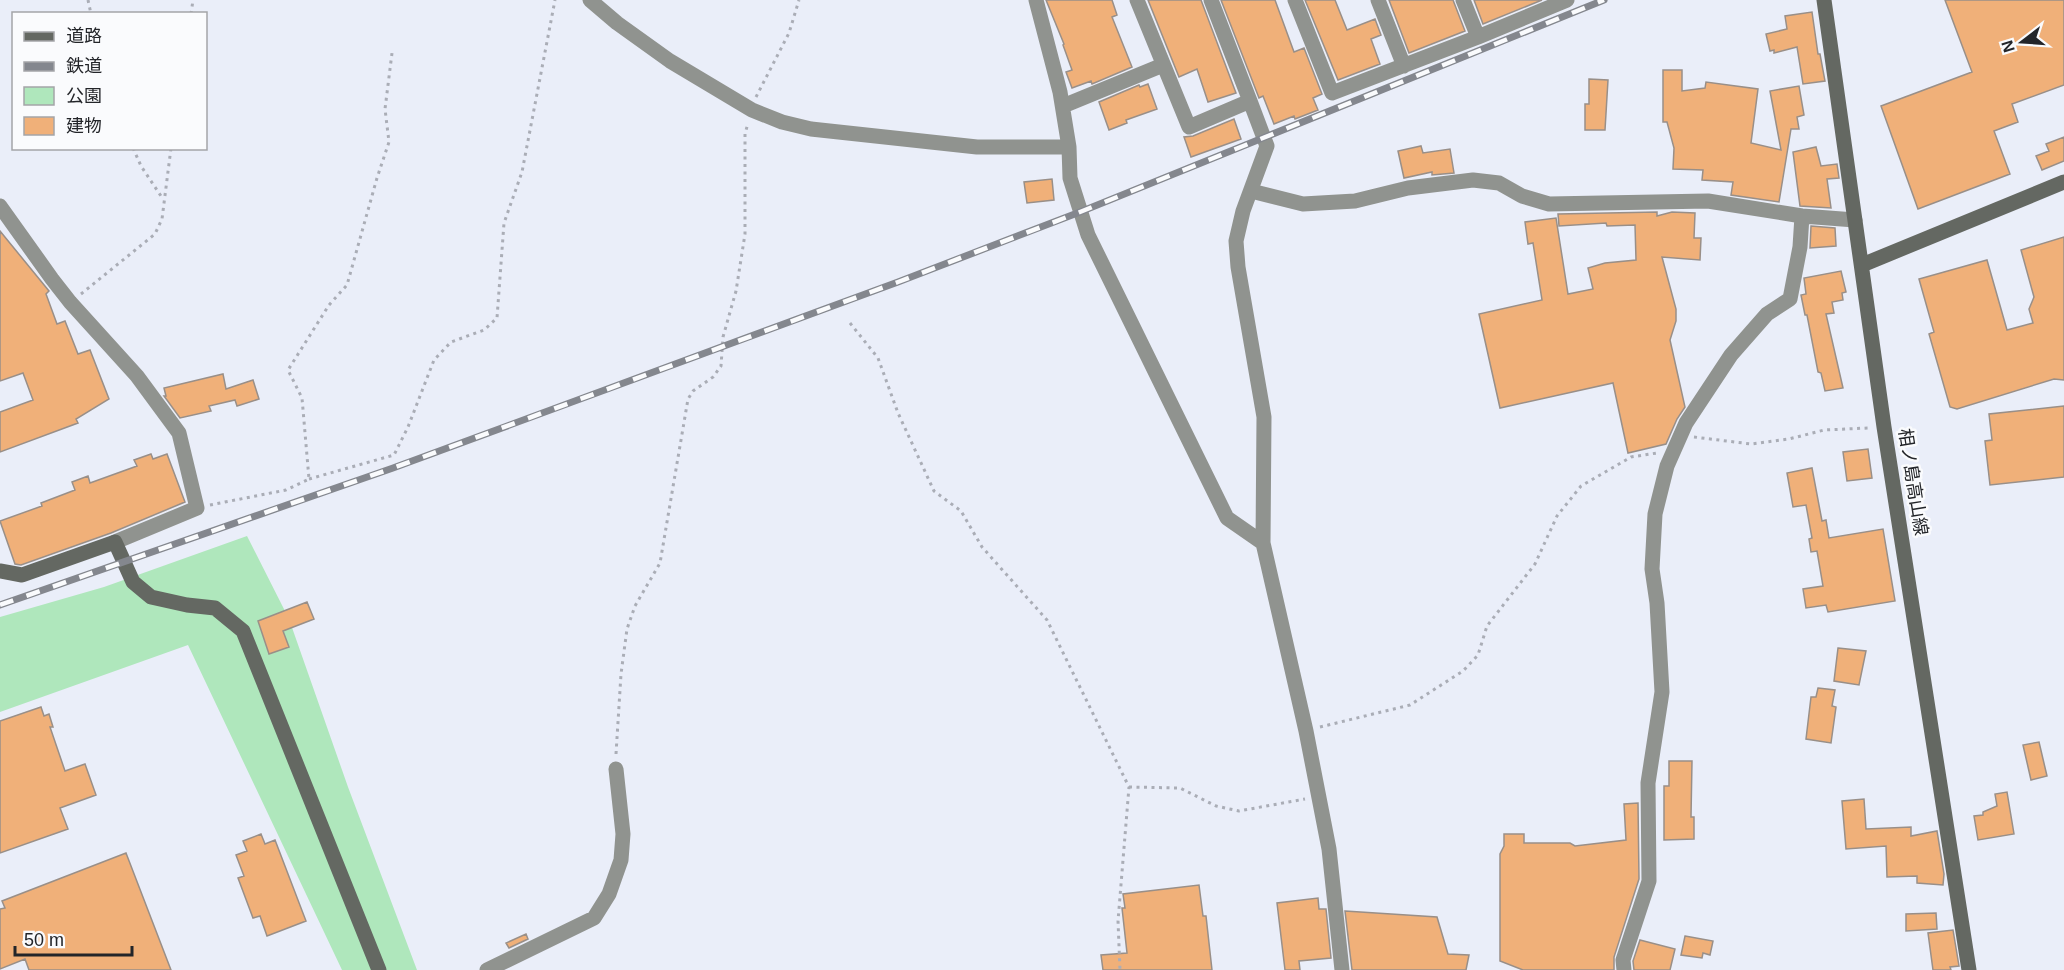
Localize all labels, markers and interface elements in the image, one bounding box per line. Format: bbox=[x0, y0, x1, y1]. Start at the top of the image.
legend bbox=[12, 12, 207, 150]
north arrow bbox=[1992, 12, 2052, 72]
text: 道路 bbox=[66, 26, 102, 46]
text: N bbox=[1998, 38, 2018, 54]
text: 鉄道 bbox=[66, 56, 102, 76]
text: 公園 bbox=[66, 86, 102, 106]
text: 建物 bbox=[66, 116, 102, 136]
street label: 相ノ島高山線 bbox=[1895, 427, 1931, 537]
scale bar bbox=[15, 919, 132, 957]
text: 50 m bbox=[24, 930, 64, 950]

